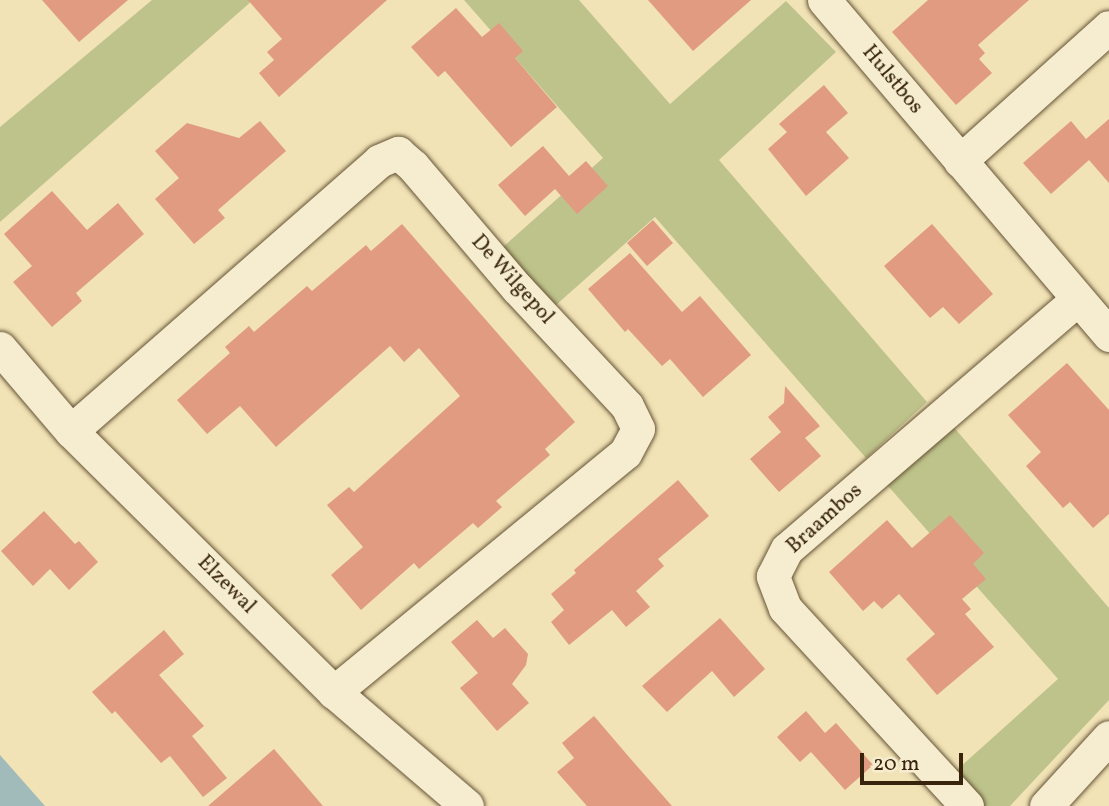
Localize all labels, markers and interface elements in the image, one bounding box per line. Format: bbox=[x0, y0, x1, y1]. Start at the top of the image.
street label: Hulstbos bbox=[856, 41, 928, 119]
street label: De Wilgepol bbox=[465, 230, 559, 330]
street label: Braambos bbox=[782, 479, 868, 559]
street label: Elzewal bbox=[192, 551, 260, 619]
scale bar bbox=[864, 740, 967, 784]
text: 20 m bbox=[873, 750, 919, 779]

